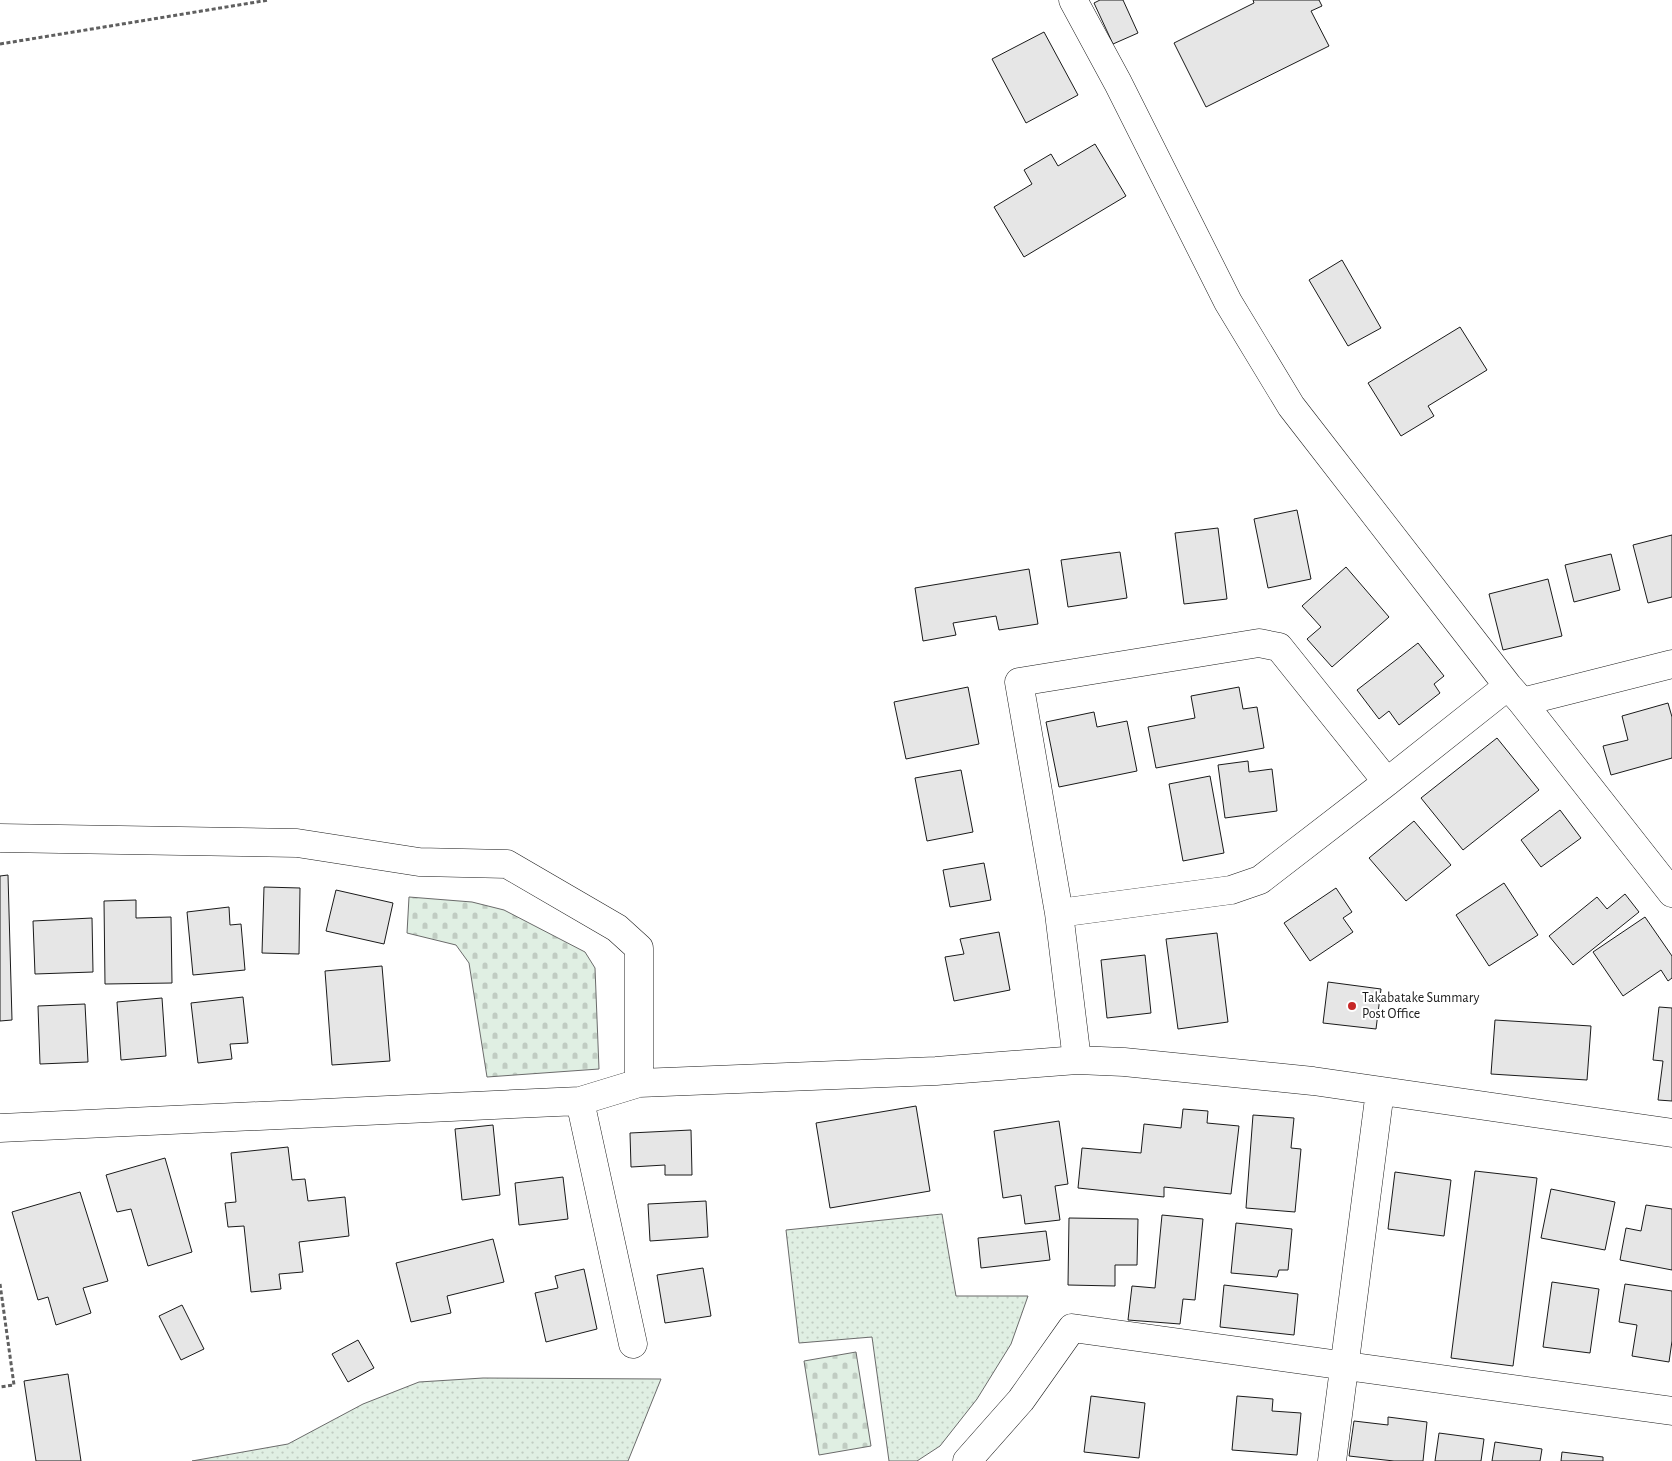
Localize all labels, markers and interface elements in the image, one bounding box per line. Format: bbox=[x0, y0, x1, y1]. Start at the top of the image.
place label: Takabatake Summary Post Office bbox=[1362, 991, 1479, 1021]
marker: Takabatake Summary Post Office bbox=[1346, 1000, 1358, 1012]

